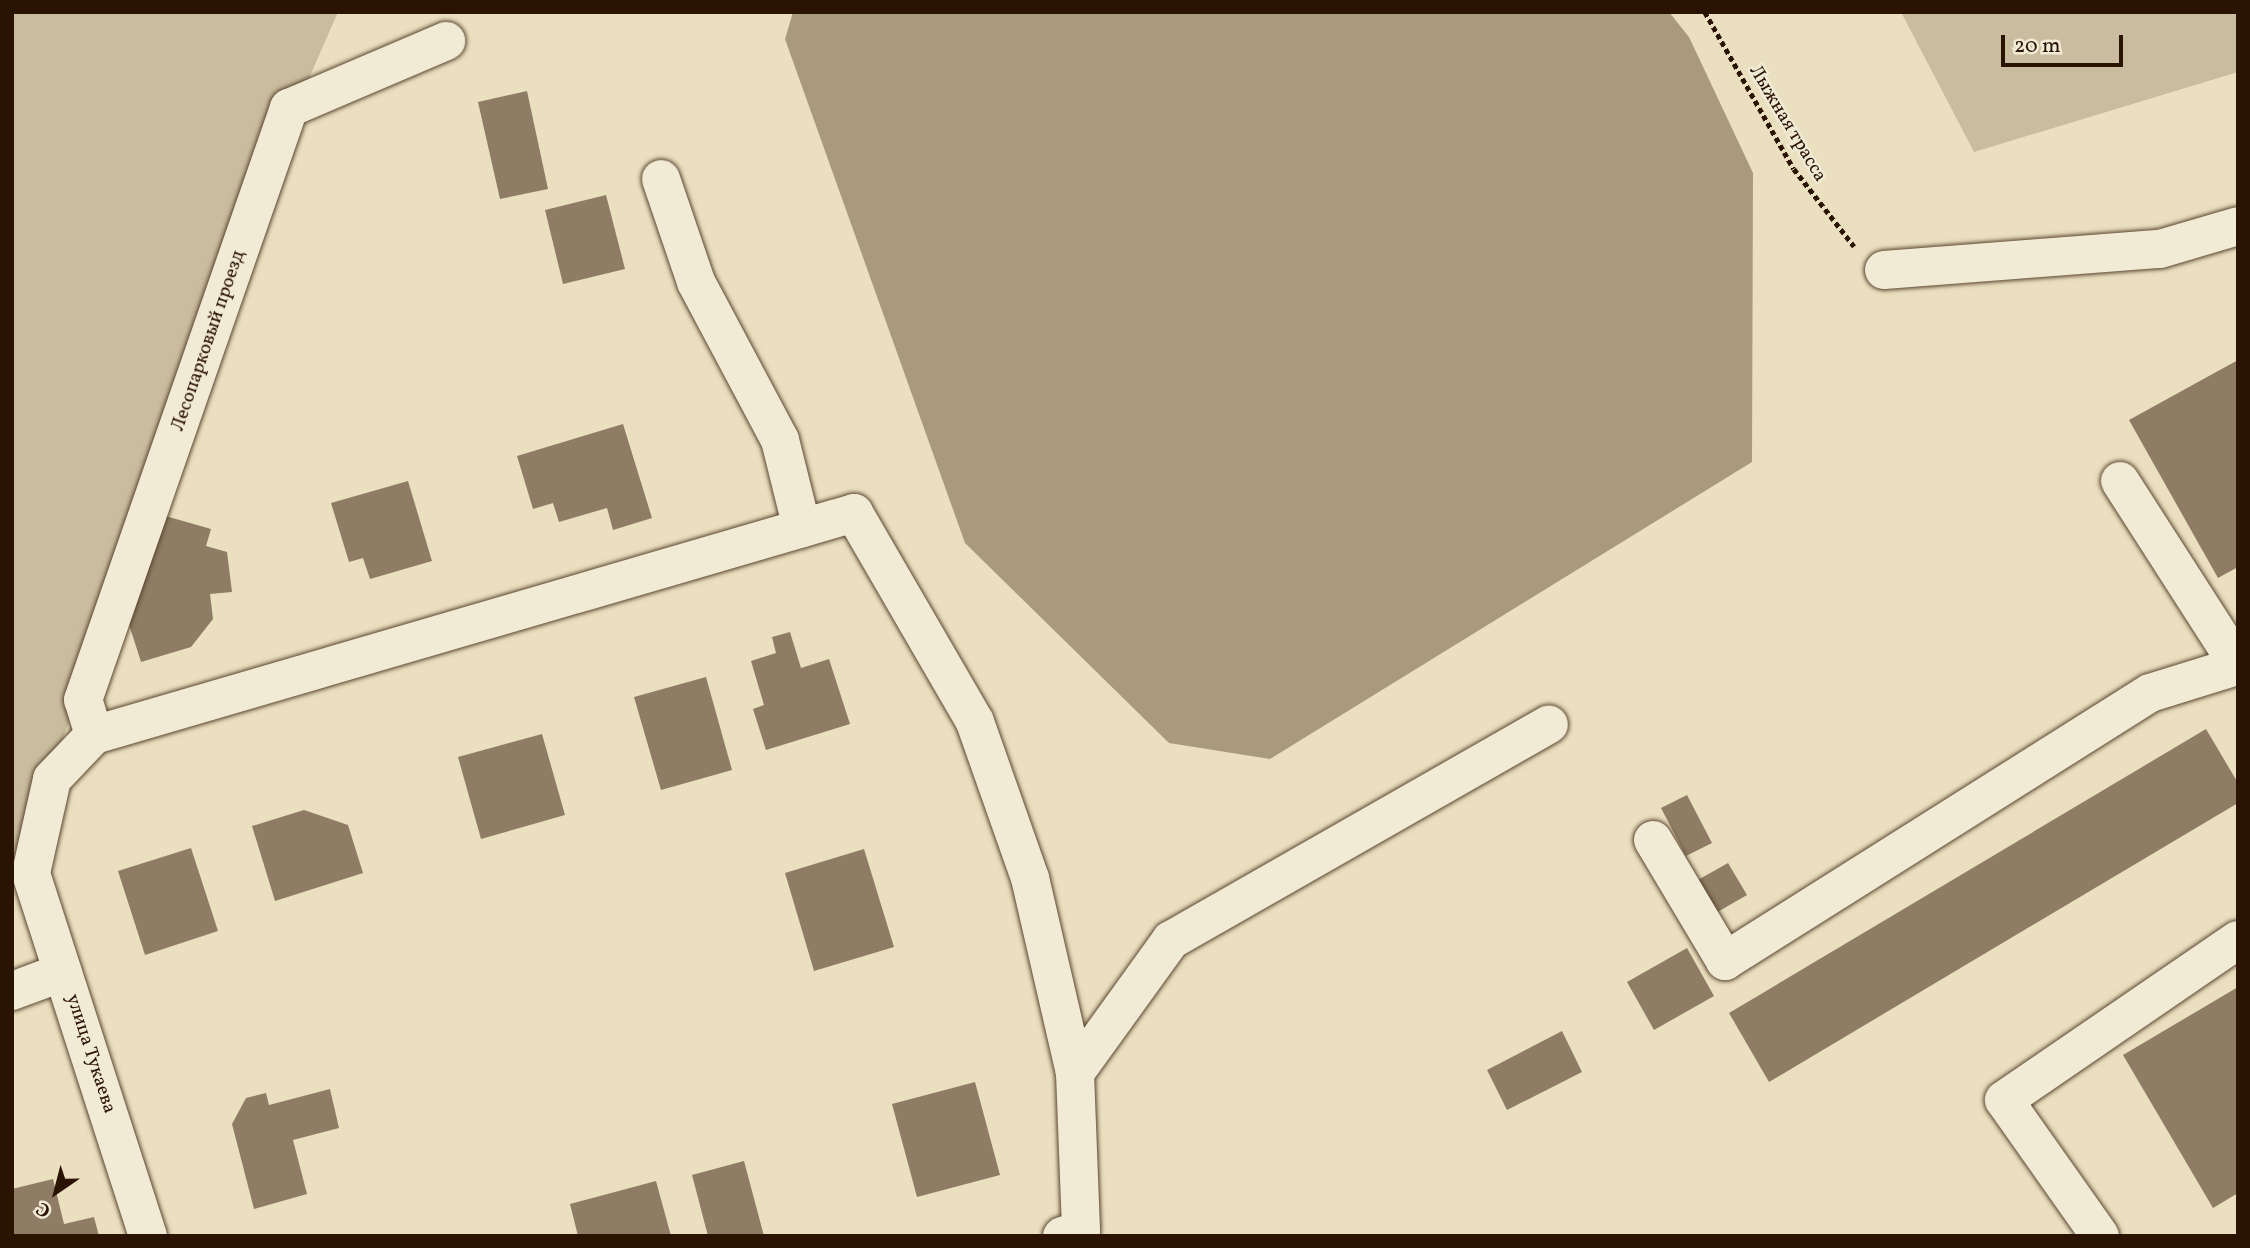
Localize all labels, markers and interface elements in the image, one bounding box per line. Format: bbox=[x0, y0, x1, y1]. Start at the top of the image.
scale bar bbox=[2005, 21, 2128, 65]
text: 20 m bbox=[2014, 32, 2060, 61]
street label: Лыжная трасса bbox=[1743, 61, 1831, 187]
street label: Лесопарковый проезд bbox=[167, 248, 251, 434]
street label: улица Тукаева bbox=[60, 991, 120, 1117]
north arrow bbox=[21, 1157, 91, 1227]
text: С bbox=[31, 1195, 56, 1223]

